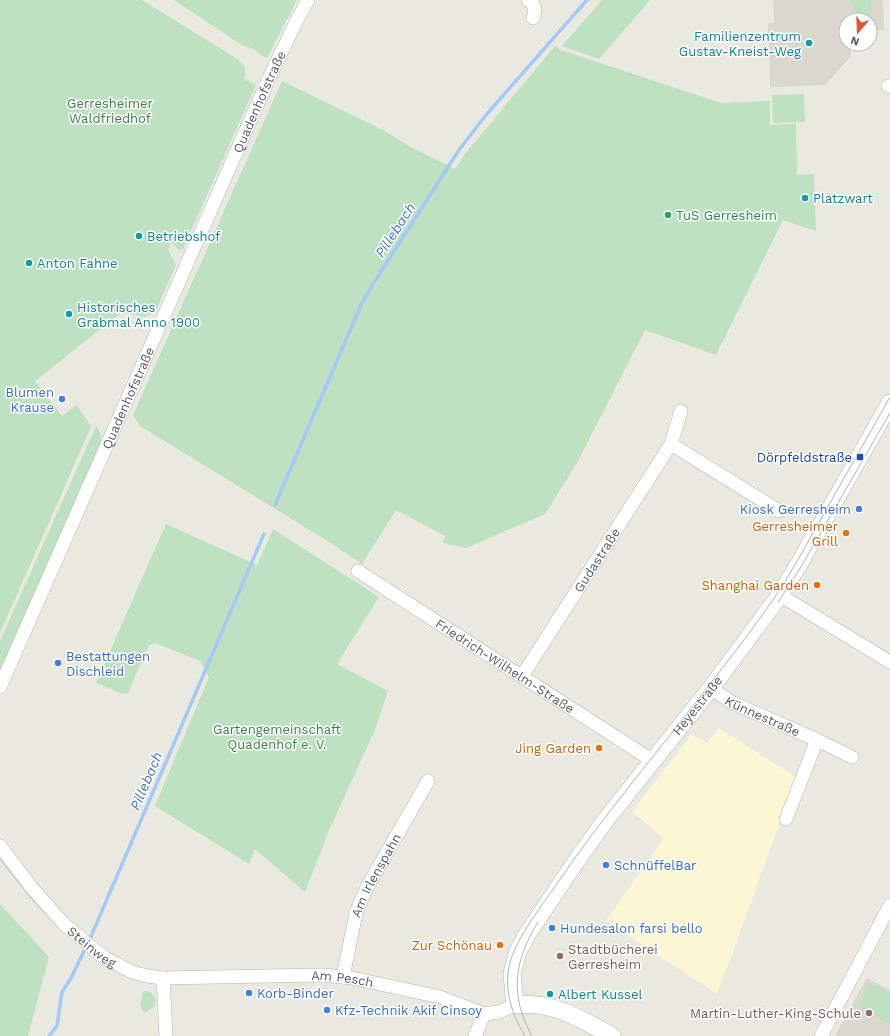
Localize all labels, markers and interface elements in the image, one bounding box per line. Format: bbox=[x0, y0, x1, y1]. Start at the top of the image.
north arrow bbox=[838, 12, 878, 52]
place label: Familienzentrum Gustav-Kneist-Weg bbox=[679, 29, 801, 59]
text: N bbox=[849, 34, 861, 48]
marker: Familienzentrum Gustav-Kneist-Weg bbox=[804, 38, 814, 48]
street label: Quadenhofstraße bbox=[230, 49, 289, 155]
park label: Gerresheimer Waldfriedhof bbox=[67, 96, 153, 126]
place label: Platzwart bbox=[813, 191, 873, 206]
marker: Platzwart bbox=[800, 193, 810, 203]
water label: Pillebach bbox=[371, 200, 419, 260]
place label: TuS Gerresheim bbox=[676, 208, 777, 223]
marker: TuS Gerresheim bbox=[663, 210, 673, 220]
place label: Betriebshof bbox=[147, 229, 220, 244]
marker: Betriebshof bbox=[134, 231, 144, 241]
place label: Anton Fahne bbox=[37, 256, 117, 271]
marker: Anton Fahne bbox=[24, 258, 34, 268]
place label: Historisches Grabmal Anno 1900 bbox=[77, 300, 200, 330]
marker: Historisches Grabmal Anno 1900 bbox=[64, 309, 74, 319]
street label: Quadenhofstraße bbox=[99, 345, 157, 452]
place label: Blumen Krause bbox=[6, 385, 54, 415]
marker: Blumen Krause bbox=[57, 394, 67, 404]
place label: Dörpfeldstraße bbox=[757, 450, 852, 465]
marker: Dörpfeldstraße bbox=[855, 452, 865, 462]
place label: Kiosk Gerresheim bbox=[740, 502, 851, 517]
marker: Kiosk Gerresheim bbox=[854, 504, 864, 514]
place label: Gerresheimer Grill bbox=[752, 519, 838, 549]
street label: Gudastraße bbox=[571, 525, 623, 595]
marker: Gerresheimer Grill bbox=[841, 528, 851, 538]
place label: Shanghai Garden bbox=[701, 578, 809, 593]
marker: Shanghai Garden bbox=[812, 580, 822, 590]
street label: Friedrich-Wilhelm-Straße bbox=[433, 616, 577, 716]
place label: Bestattungen Dischleid bbox=[66, 649, 150, 679]
marker: Bestattungen Dischleid bbox=[53, 658, 63, 668]
street label: Heyestraße bbox=[669, 673, 725, 738]
street label: Künnestraße bbox=[722, 693, 802, 740]
park label: Gartengemeinschaft Quadenhof e. V. bbox=[213, 722, 341, 752]
place label: Jing Garden bbox=[515, 741, 591, 756]
marker: Jing Garden bbox=[594, 743, 604, 753]
water label: Pillebach bbox=[127, 749, 165, 813]
street label: Am Irlenspahn bbox=[348, 831, 404, 919]
place label: SchnüffelBar bbox=[614, 858, 696, 873]
marker: SchnüffelBar bbox=[601, 860, 611, 870]
place label: Hundesalon farsi bello bbox=[560, 921, 703, 936]
street label: Steinweg bbox=[64, 923, 119, 971]
marker: Hundesalon farsi bello bbox=[547, 923, 557, 933]
place label: Zur Schönau bbox=[412, 938, 492, 953]
marker: Zur Schönau bbox=[495, 940, 505, 950]
place label: Stadtbücherei Gerresheim bbox=[568, 942, 658, 972]
marker: Stadtbücherei Gerresheim bbox=[555, 951, 565, 961]
street label: Am Pesch bbox=[311, 968, 375, 990]
place label: Korb-Binder bbox=[257, 986, 334, 1001]
place label: Albert Kussel bbox=[558, 987, 642, 1002]
marker: Korb-Binder bbox=[244, 988, 254, 998]
marker: Albert Kussel bbox=[545, 989, 555, 999]
place label: Kfz-Technik Akif Cinsoy bbox=[335, 1003, 482, 1018]
marker: Kfz-Technik Akif Cinsoy bbox=[322, 1005, 332, 1015]
place label: Martin-Luther-King-Schule bbox=[690, 1006, 861, 1021]
marker: Martin-Luther-King-Schule bbox=[864, 1008, 874, 1018]

